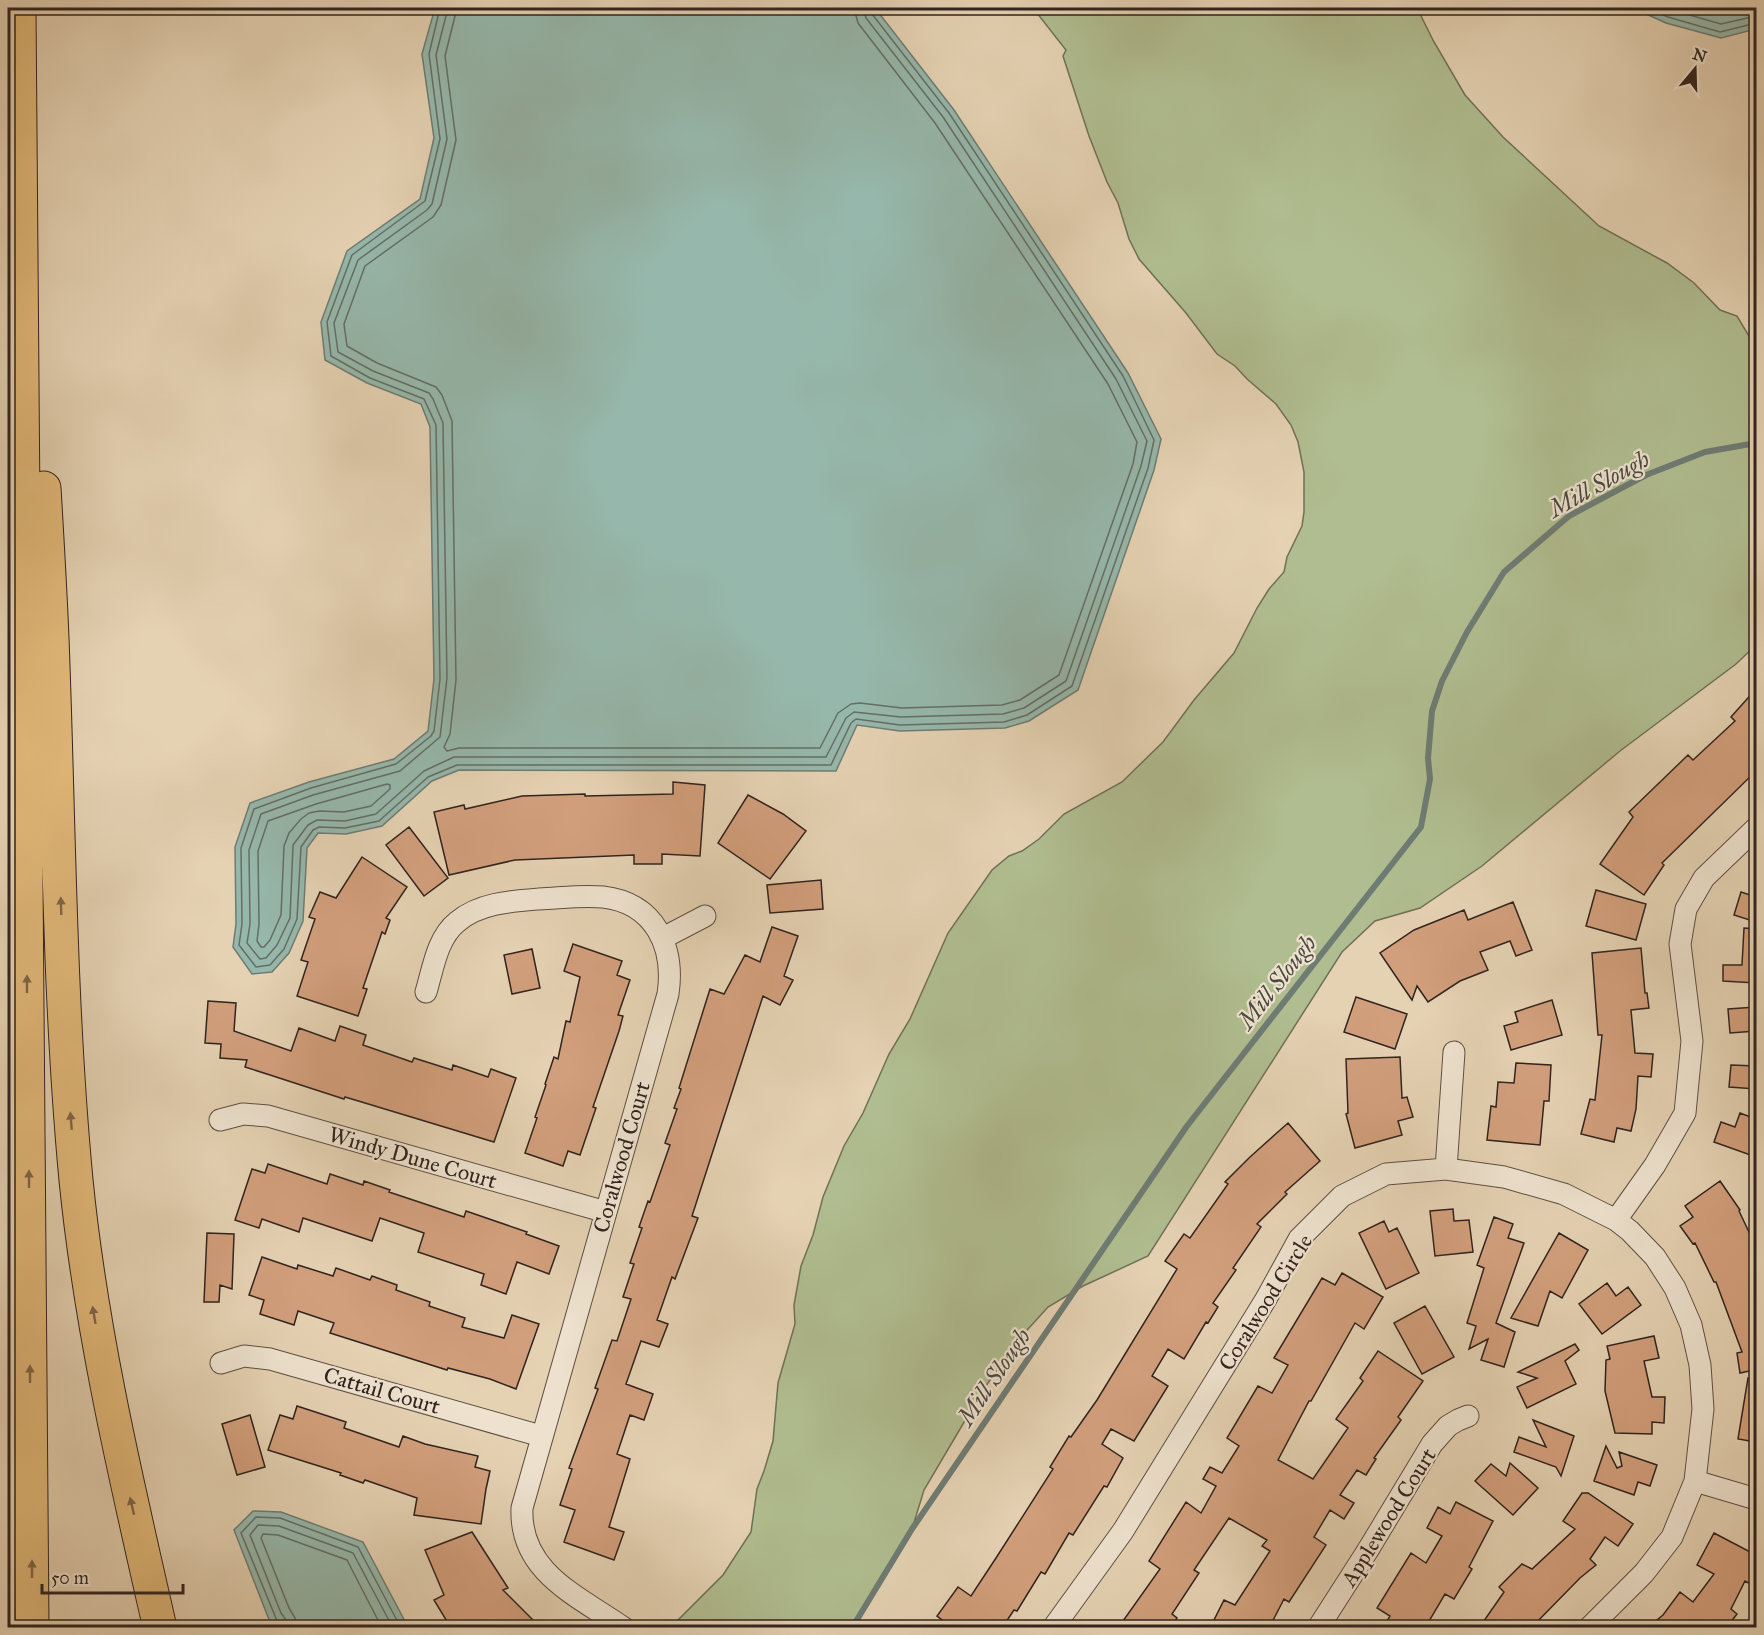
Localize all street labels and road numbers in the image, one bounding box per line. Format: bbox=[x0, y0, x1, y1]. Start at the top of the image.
street label: Coralwood Court bbox=[587, 1078, 656, 1236]
street label: Windy Dune Court bbox=[326, 1121, 500, 1194]
street label: Coralwood Circle bbox=[1213, 1229, 1318, 1375]
street label: Cattail Court bbox=[321, 1361, 443, 1420]
street label: Applewood Court bbox=[1334, 1443, 1442, 1592]

